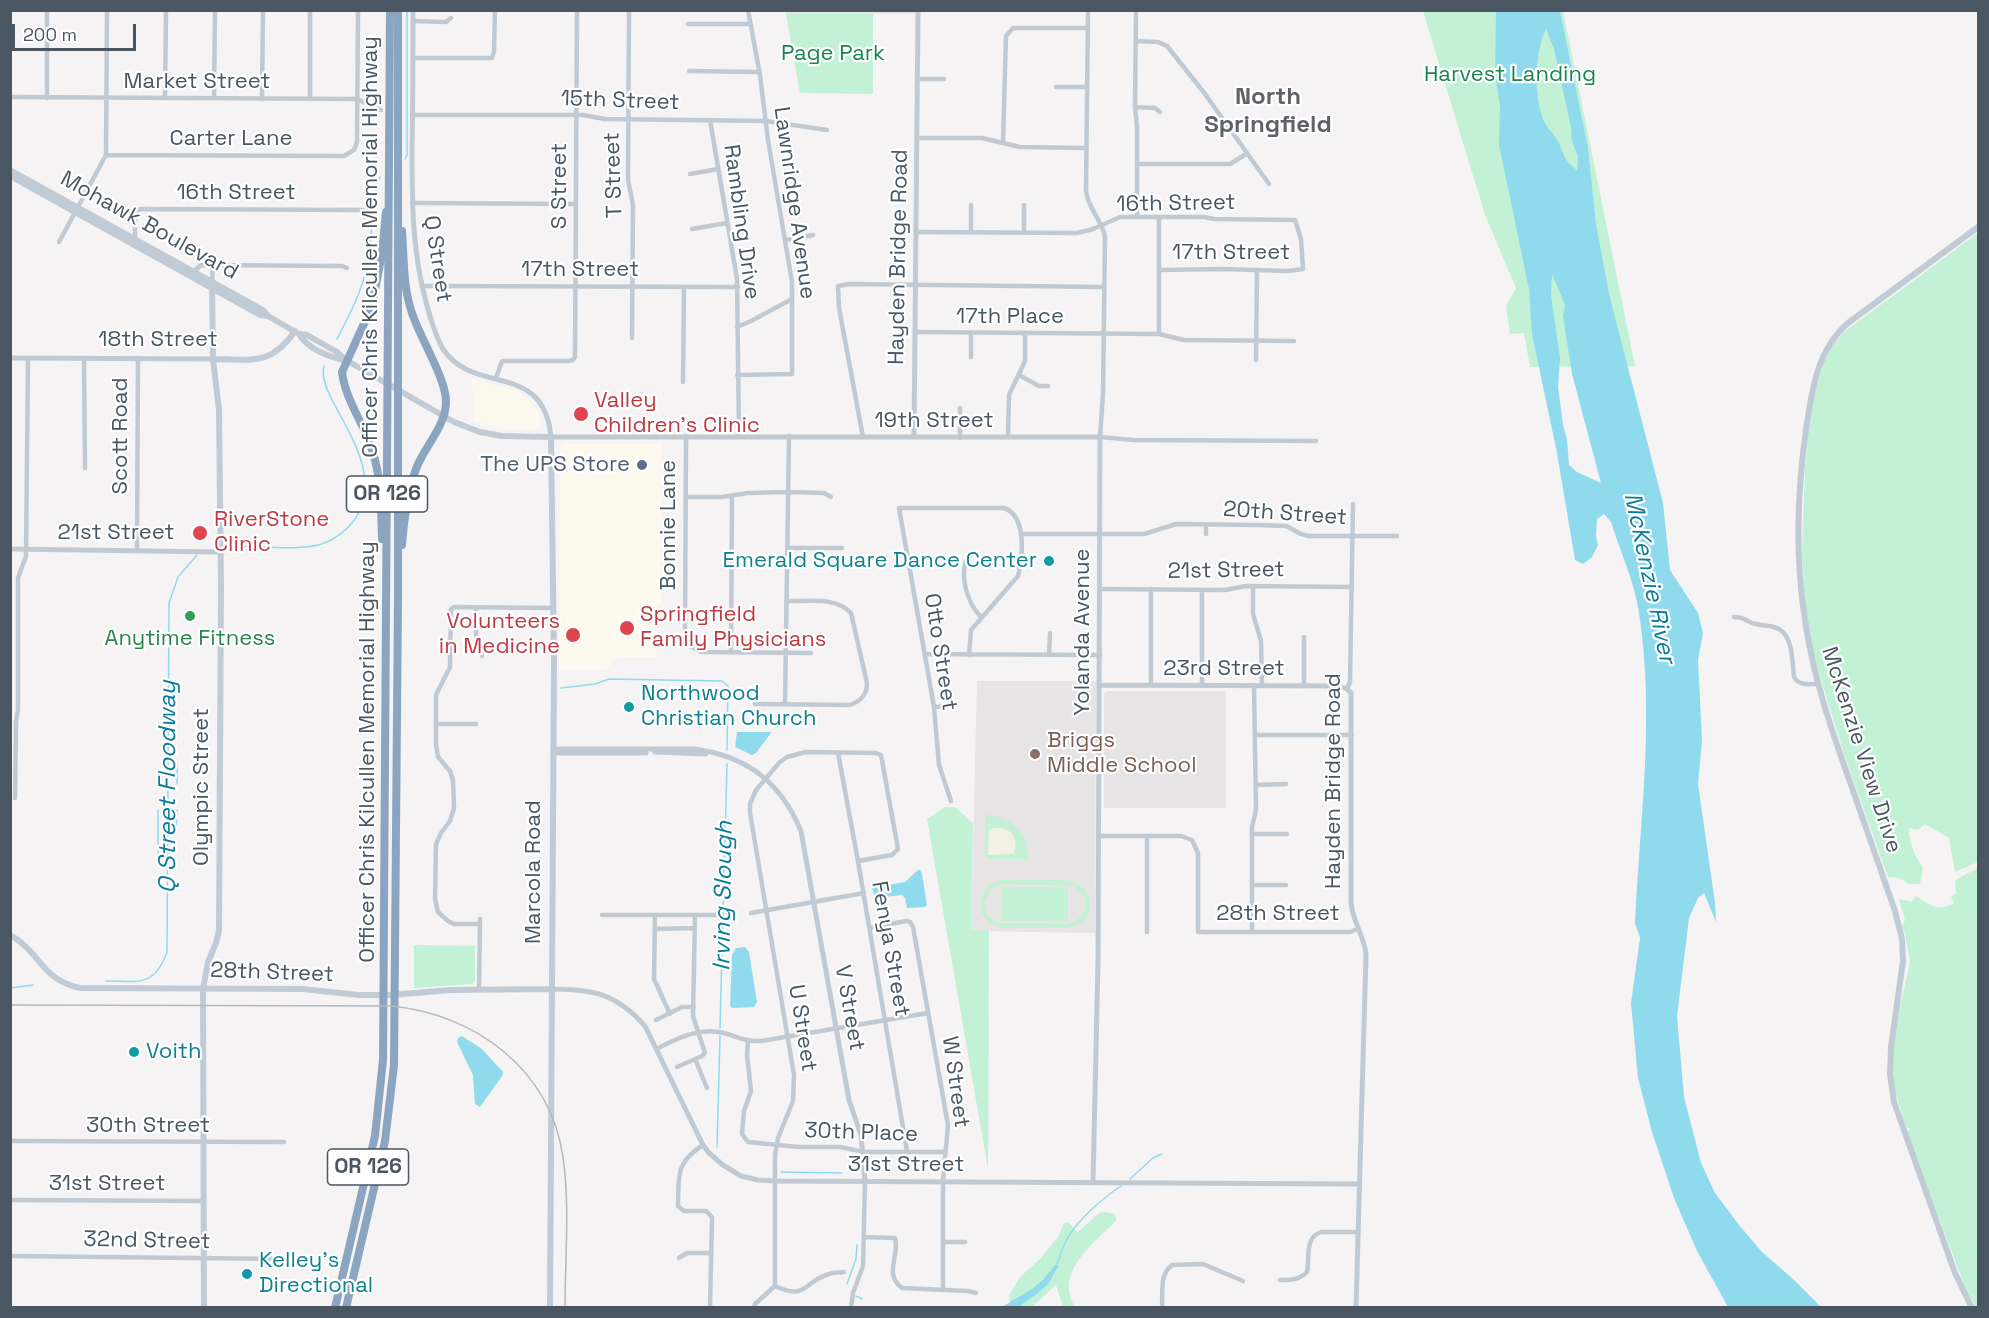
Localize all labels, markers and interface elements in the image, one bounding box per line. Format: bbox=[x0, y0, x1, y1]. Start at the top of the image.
scale bar bbox=[15, 12, 140, 50]
text: 200 m bbox=[23, 23, 77, 46]
street label: Officer Chris Kilcullen Memorial Highway bbox=[358, 36, 384, 458]
park label: Page Park bbox=[781, 41, 885, 67]
park label: Harvest Landing bbox=[1424, 62, 1596, 88]
street label: Market Street bbox=[124, 69, 270, 95]
district label: North Springfield bbox=[1204, 83, 1332, 139]
street label: 15th Street bbox=[560, 86, 680, 116]
street label: Lawnridge Avenue bbox=[767, 105, 821, 301]
street label: Carter Lane bbox=[170, 126, 292, 152]
street label: T Street bbox=[599, 132, 629, 218]
street label: S Street bbox=[547, 143, 573, 229]
street label: Rambling Drive bbox=[717, 143, 765, 301]
street label: Hayden Bridge Road bbox=[884, 149, 914, 365]
street label: Mohawk Boulevard bbox=[55, 166, 243, 286]
street label: 16th Street bbox=[176, 180, 296, 206]
street label: 16th Street bbox=[1116, 190, 1236, 218]
street label: Q Street bbox=[417, 214, 457, 304]
street label: 17th Street bbox=[1172, 240, 1290, 266]
street label: 17th Street bbox=[521, 257, 639, 283]
street label: 17th Place bbox=[956, 304, 1064, 330]
street label: 18th Street bbox=[98, 327, 218, 353]
street label: Scott Road bbox=[108, 377, 134, 495]
place label: Valley Children’s Clinic bbox=[594, 388, 760, 440]
marker: Valley Children’s Clinic bbox=[572, 405, 590, 423]
street label: 19th Street bbox=[874, 408, 994, 434]
place label: The UPS Store bbox=[480, 452, 630, 478]
marker: The UPS Store bbox=[635, 458, 649, 472]
street label: Bonnie Lane bbox=[656, 460, 682, 590]
road number: OR 126 bbox=[346, 476, 428, 512]
water label: McKenzie River bbox=[1617, 490, 1681, 666]
street label: 20th Street bbox=[1222, 497, 1348, 531]
place label: RiverStone Clinic bbox=[214, 507, 329, 558]
street label: 21st Street bbox=[58, 520, 174, 546]
marker: RiverStone Clinic bbox=[191, 524, 209, 542]
street label: Officer Chris Kilcullen Memorial Highway bbox=[355, 541, 381, 963]
place label: Emerald Square Dance Center bbox=[723, 548, 1037, 574]
street label: Yolanda Avenue bbox=[1070, 549, 1096, 715]
marker: Emerald Square Dance Center bbox=[1042, 554, 1056, 568]
street label: 21st Street bbox=[1167, 557, 1285, 585]
street label: Otto Street bbox=[918, 591, 962, 713]
place label: Springfield Family Physicians bbox=[640, 602, 826, 654]
marker: Anytime Fitness bbox=[183, 609, 197, 623]
place label: Volunteers in Medicine bbox=[439, 609, 560, 660]
marker: Springfield Family Physicians bbox=[618, 619, 636, 637]
place label: Anytime Fitness bbox=[105, 626, 275, 652]
marker: Volunteers in Medicine bbox=[564, 626, 582, 644]
street label: McKenzie View Drive bbox=[1815, 644, 1907, 856]
street label: 23rd Street bbox=[1163, 656, 1285, 682]
street label: Hayden Bridge Road bbox=[1321, 673, 1347, 889]
water label: Q Street Floodway bbox=[154, 681, 182, 893]
place label: Northwood Christian Church bbox=[641, 681, 816, 732]
marker: Northwood Christian Church bbox=[622, 700, 636, 714]
street label: Olympic Street bbox=[189, 708, 215, 866]
place label: Briggs Middle School bbox=[1047, 728, 1197, 780]
marker: Briggs Middle School bbox=[1028, 747, 1042, 761]
street label: Marcola Road bbox=[521, 800, 547, 944]
water label: Irving Slough bbox=[708, 821, 740, 971]
street label: Fenya Street bbox=[865, 879, 915, 1019]
street label: 28th Street bbox=[1216, 901, 1340, 927]
street label: 28th Street bbox=[210, 958, 334, 988]
street label: V Street bbox=[828, 963, 870, 1053]
street label: U Street bbox=[782, 983, 822, 1073]
street label: W Street bbox=[936, 1035, 974, 1129]
place label: Voith bbox=[146, 1039, 201, 1065]
marker: Voith bbox=[127, 1045, 141, 1059]
street label: 30th Street bbox=[86, 1113, 210, 1139]
street label: 30th Place bbox=[804, 1118, 918, 1148]
road number: OR 126 bbox=[328, 1149, 409, 1185]
street label: 31st Street bbox=[848, 1152, 964, 1178]
street label: 31st Street bbox=[49, 1171, 165, 1197]
street label: 32nd Street bbox=[83, 1227, 211, 1255]
place label: Kelley's Directional bbox=[259, 1248, 373, 1300]
marker: Kelley's Directional bbox=[240, 1267, 254, 1281]

